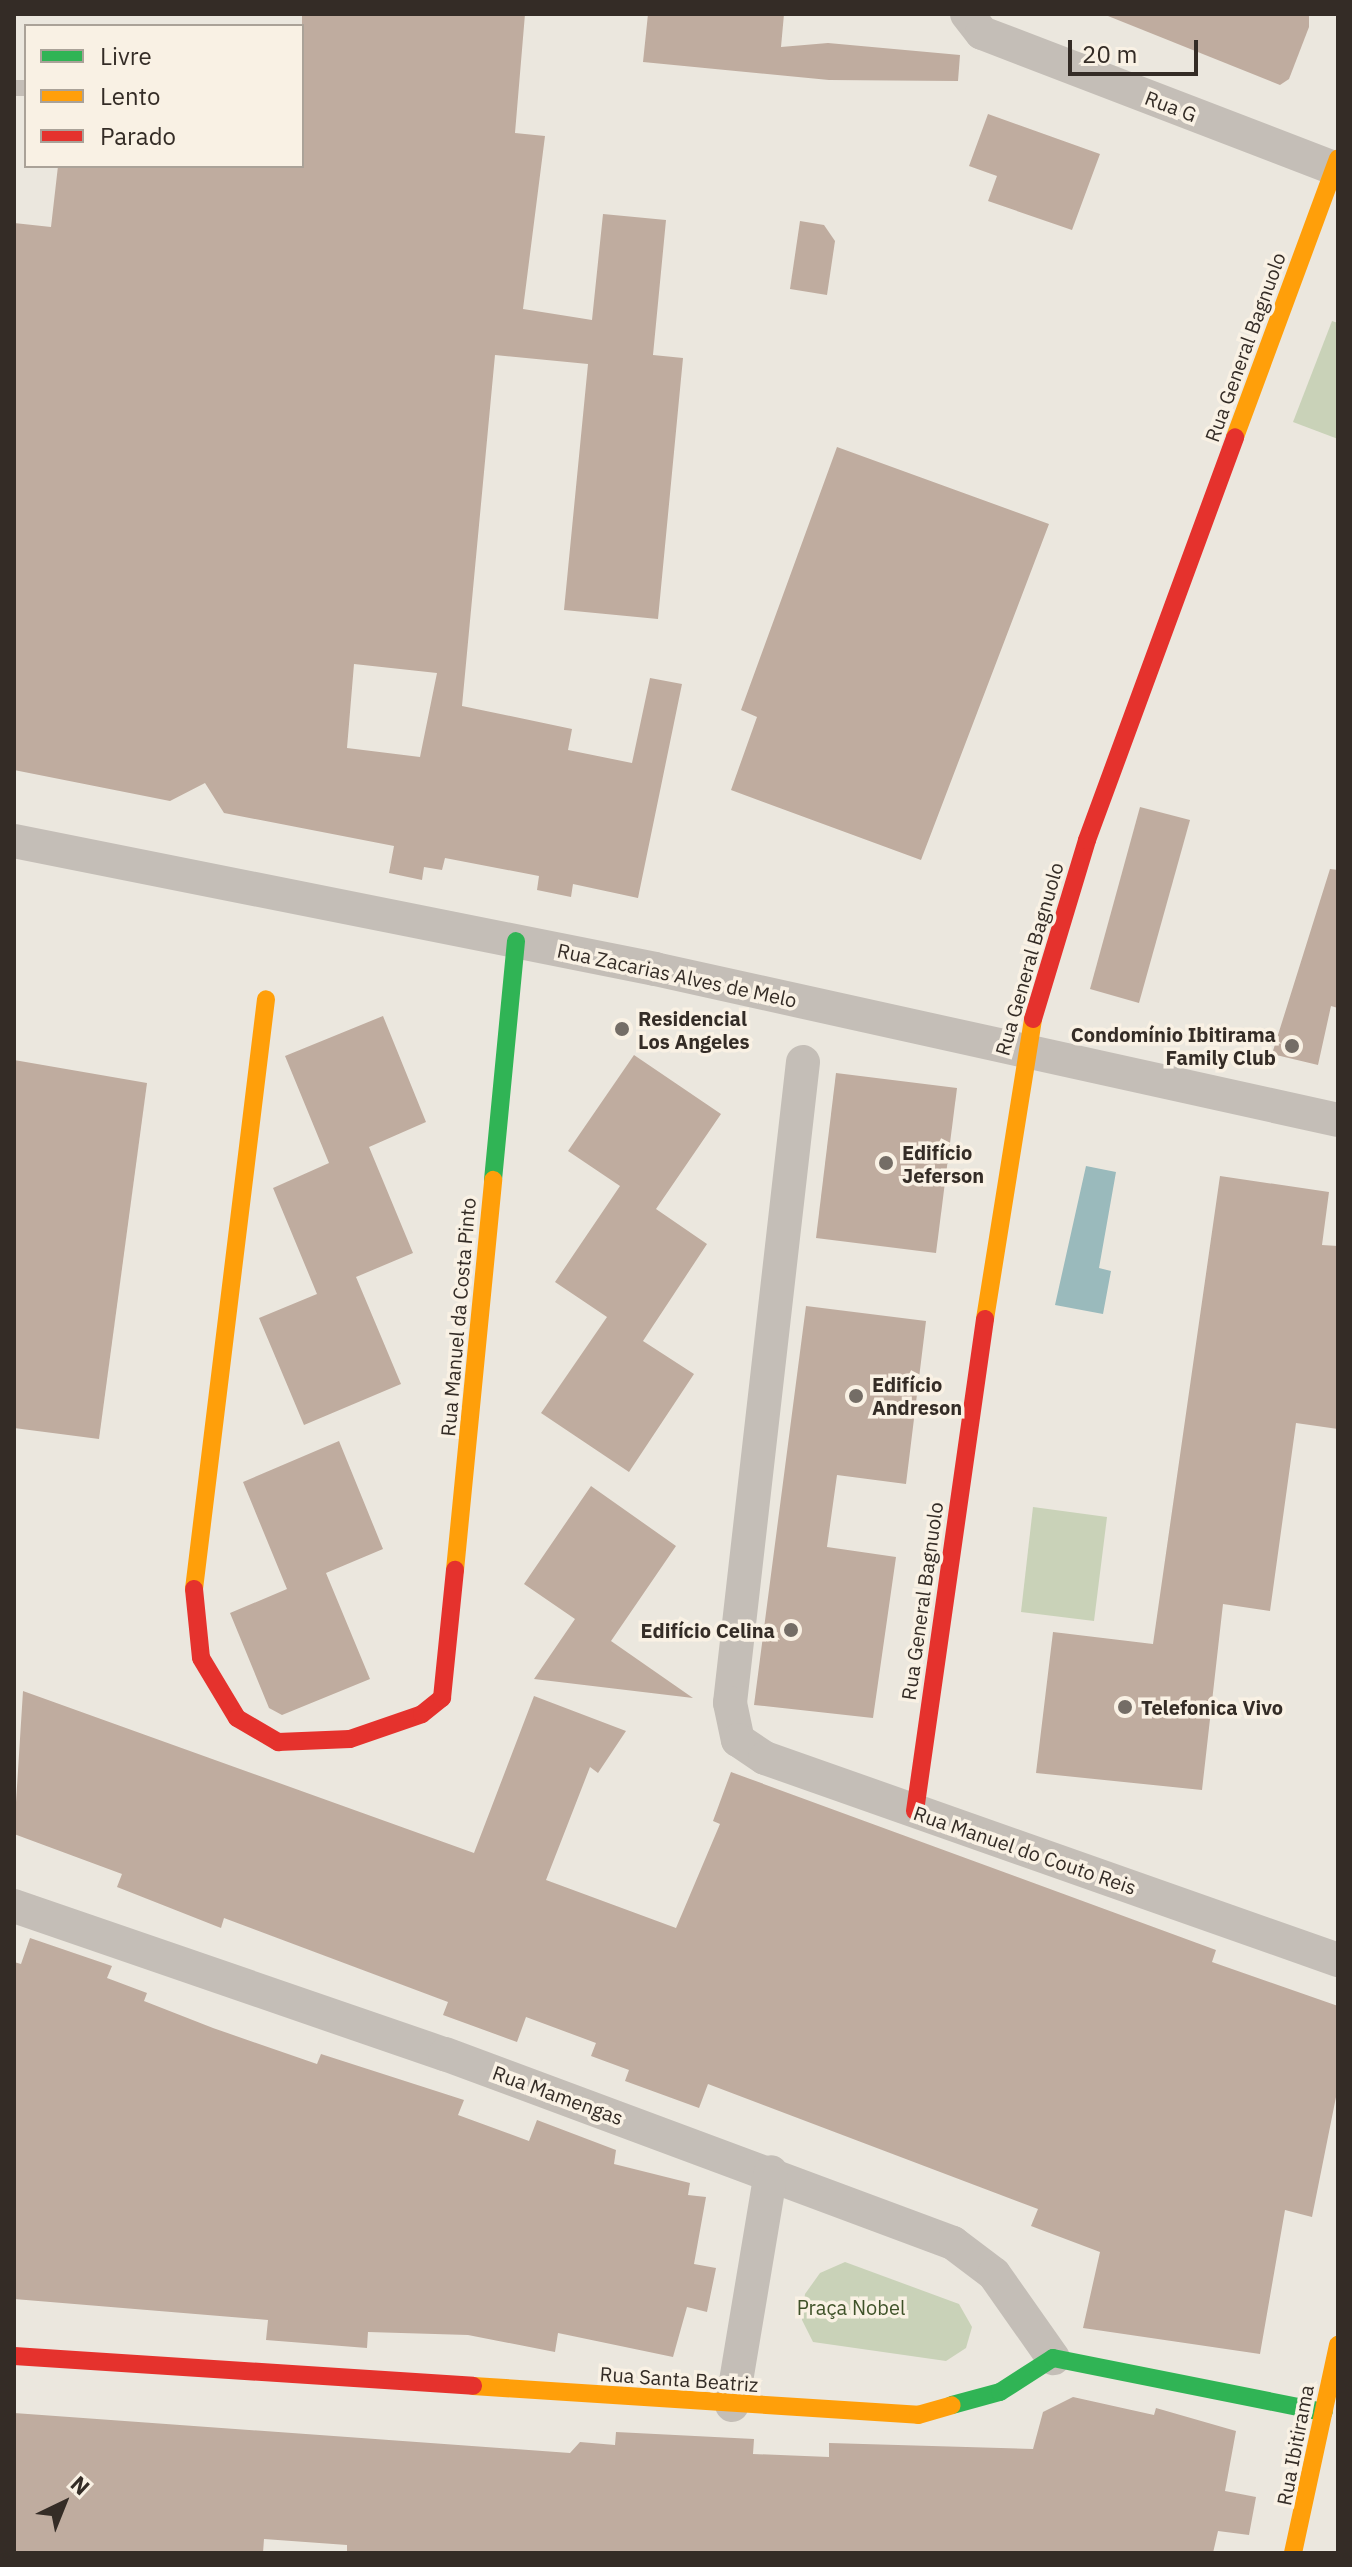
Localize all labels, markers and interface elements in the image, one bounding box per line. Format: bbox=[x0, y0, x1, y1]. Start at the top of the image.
legend bbox=[24, 24, 304, 168]
scale bar bbox=[1072, 24, 1202, 74]
text: 20 m bbox=[1082, 38, 1137, 70]
text: Livre bbox=[100, 40, 152, 72]
text: Lento bbox=[100, 80, 160, 112]
street label: Rua G bbox=[1142, 85, 1200, 127]
text: Parado bbox=[100, 120, 176, 152]
street label: Rua General Bagnuolo bbox=[1200, 249, 1290, 445]
street label: Rua General Bagnuolo bbox=[990, 860, 1068, 1058]
street label: Rua Zacarias Alves de Melo bbox=[555, 938, 799, 1012]
place label: Residencial Los Angeles bbox=[638, 1006, 750, 1053]
marker: Residencial Los Angeles bbox=[613, 1020, 631, 1038]
place label: Condomínio Ibitirama Family Club bbox=[1071, 1022, 1276, 1069]
marker: Condomínio Ibitirama Family Club bbox=[1283, 1037, 1301, 1055]
place label: Edifício Jeferson bbox=[902, 1140, 984, 1187]
marker: Edifício Jeferson bbox=[877, 1154, 895, 1172]
street label: Rua Manuel da Costa Pinto bbox=[436, 1197, 480, 1437]
place label: Edifício Andreson bbox=[872, 1372, 962, 1419]
marker: Edifício Andreson bbox=[847, 1387, 865, 1405]
street label: Rua General Bagnuolo bbox=[896, 1500, 948, 1702]
place label: Edifício Celina bbox=[641, 1618, 775, 1642]
marker: Edifício Celina bbox=[782, 1621, 800, 1639]
place label: Telefonica Vivo bbox=[1141, 1695, 1283, 1719]
marker: Telefonica Vivo bbox=[1116, 1698, 1134, 1716]
street label: Rua Manuel do Couto Reis bbox=[911, 1801, 1139, 1899]
street label: Rua Mamengas bbox=[489, 2060, 627, 2130]
park label: Praça Nobel bbox=[797, 2295, 905, 2319]
street label: Rua Santa Beatriz bbox=[599, 2361, 759, 2397]
street label: Rua Ibitirama bbox=[1272, 2383, 1318, 2507]
north arrow bbox=[24, 2463, 104, 2543]
text: N bbox=[65, 2469, 96, 2501]

